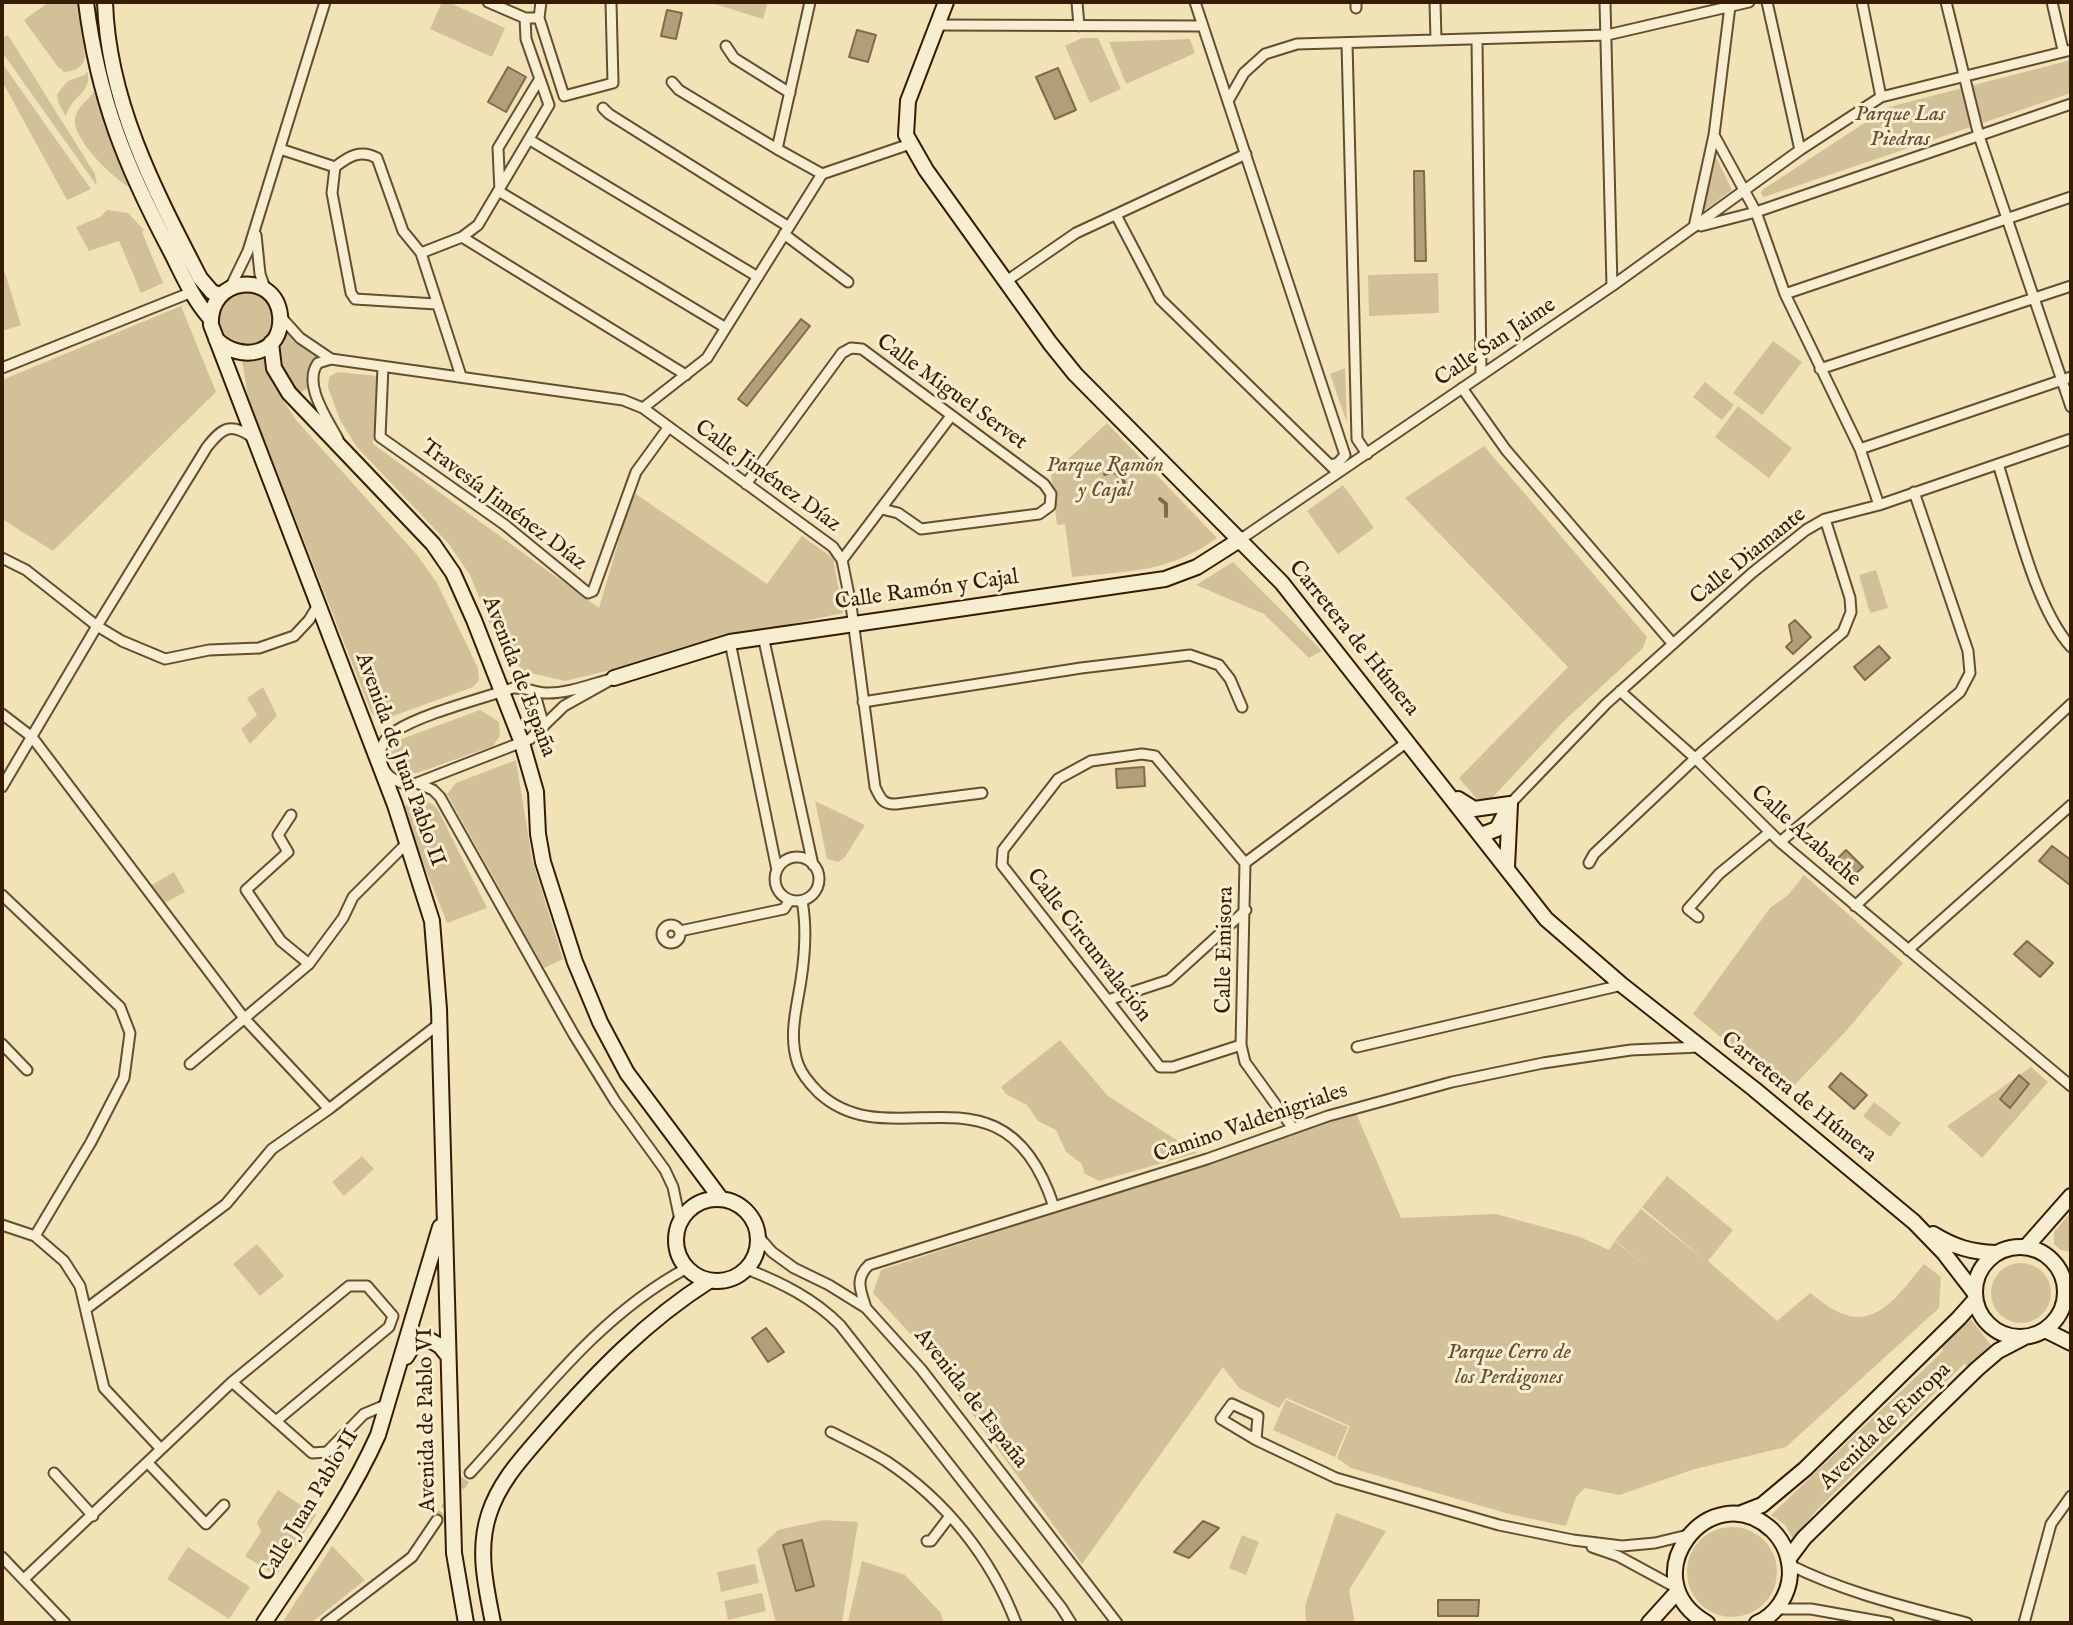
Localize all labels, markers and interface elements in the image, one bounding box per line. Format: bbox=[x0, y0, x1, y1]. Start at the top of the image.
park label: Parque Las Piedras bbox=[1855, 102, 1945, 154]
street label: Calle San Jaime bbox=[1431, 293, 1561, 393]
street label: Calle Miguel Servet bbox=[871, 330, 1031, 456]
street label: Calle Jiménez Díaz bbox=[689, 415, 845, 539]
street label: Travesía Jiménez Díaz bbox=[415, 435, 591, 577]
park label: Parque Ramón y Cajal bbox=[1046, 453, 1164, 504]
street label: Calle Diamante bbox=[1686, 502, 1812, 612]
street label: Carretera de Húmera bbox=[1282, 556, 1424, 722]
street label: Calle Ramón y Cajal bbox=[834, 565, 1020, 617]
street label: Avenida de España bbox=[475, 593, 561, 761]
street label: Avenida de Juan Pablo II bbox=[348, 650, 450, 870]
street label: Calle Azabache bbox=[1744, 781, 1866, 893]
street label: Calle Circunvalación bbox=[1020, 864, 1156, 1028]
street label: Calle Emisora bbox=[1212, 886, 1240, 1014]
street label: Carretera de Húmera bbox=[1715, 1027, 1881, 1169]
street label: Camino Valdenigriales bbox=[1150, 1078, 1352, 1170]
street label: Avenida de España bbox=[907, 1324, 1033, 1474]
street label: Avenida de Pablo VI bbox=[413, 1328, 443, 1512]
park label: Parque Cerro de los Perdigones bbox=[1447, 1340, 1571, 1392]
street label: Avenida de Europa bbox=[1815, 1358, 1957, 1496]
street label: Calle Juan Pablo II bbox=[254, 1425, 366, 1587]

